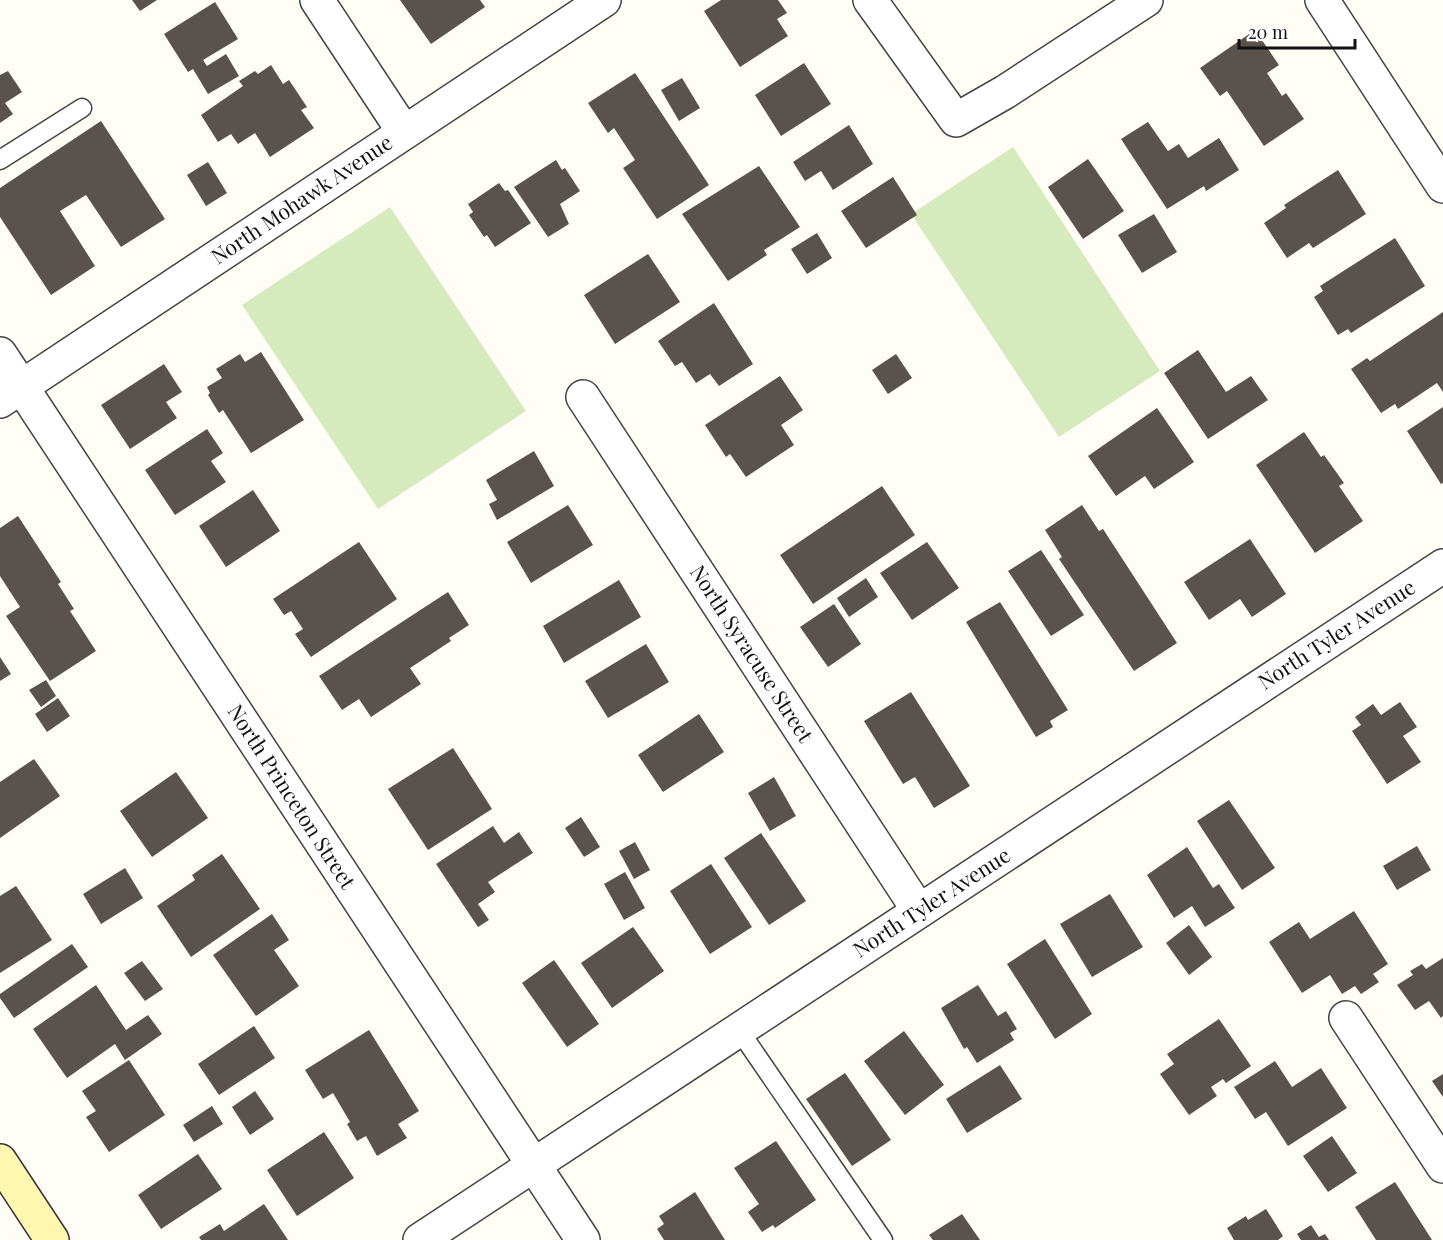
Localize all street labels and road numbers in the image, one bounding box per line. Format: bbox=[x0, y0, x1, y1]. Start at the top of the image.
street label: North Mohawk Avenue bbox=[205, 127, 397, 269]
street label: North Syracuse Street bbox=[685, 559, 821, 747]
street label: North Tyler Avenue bbox=[1252, 572, 1420, 695]
street label: North Princeton Street bbox=[223, 698, 363, 894]
street label: North Tyler Avenue bbox=[847, 840, 1015, 963]

